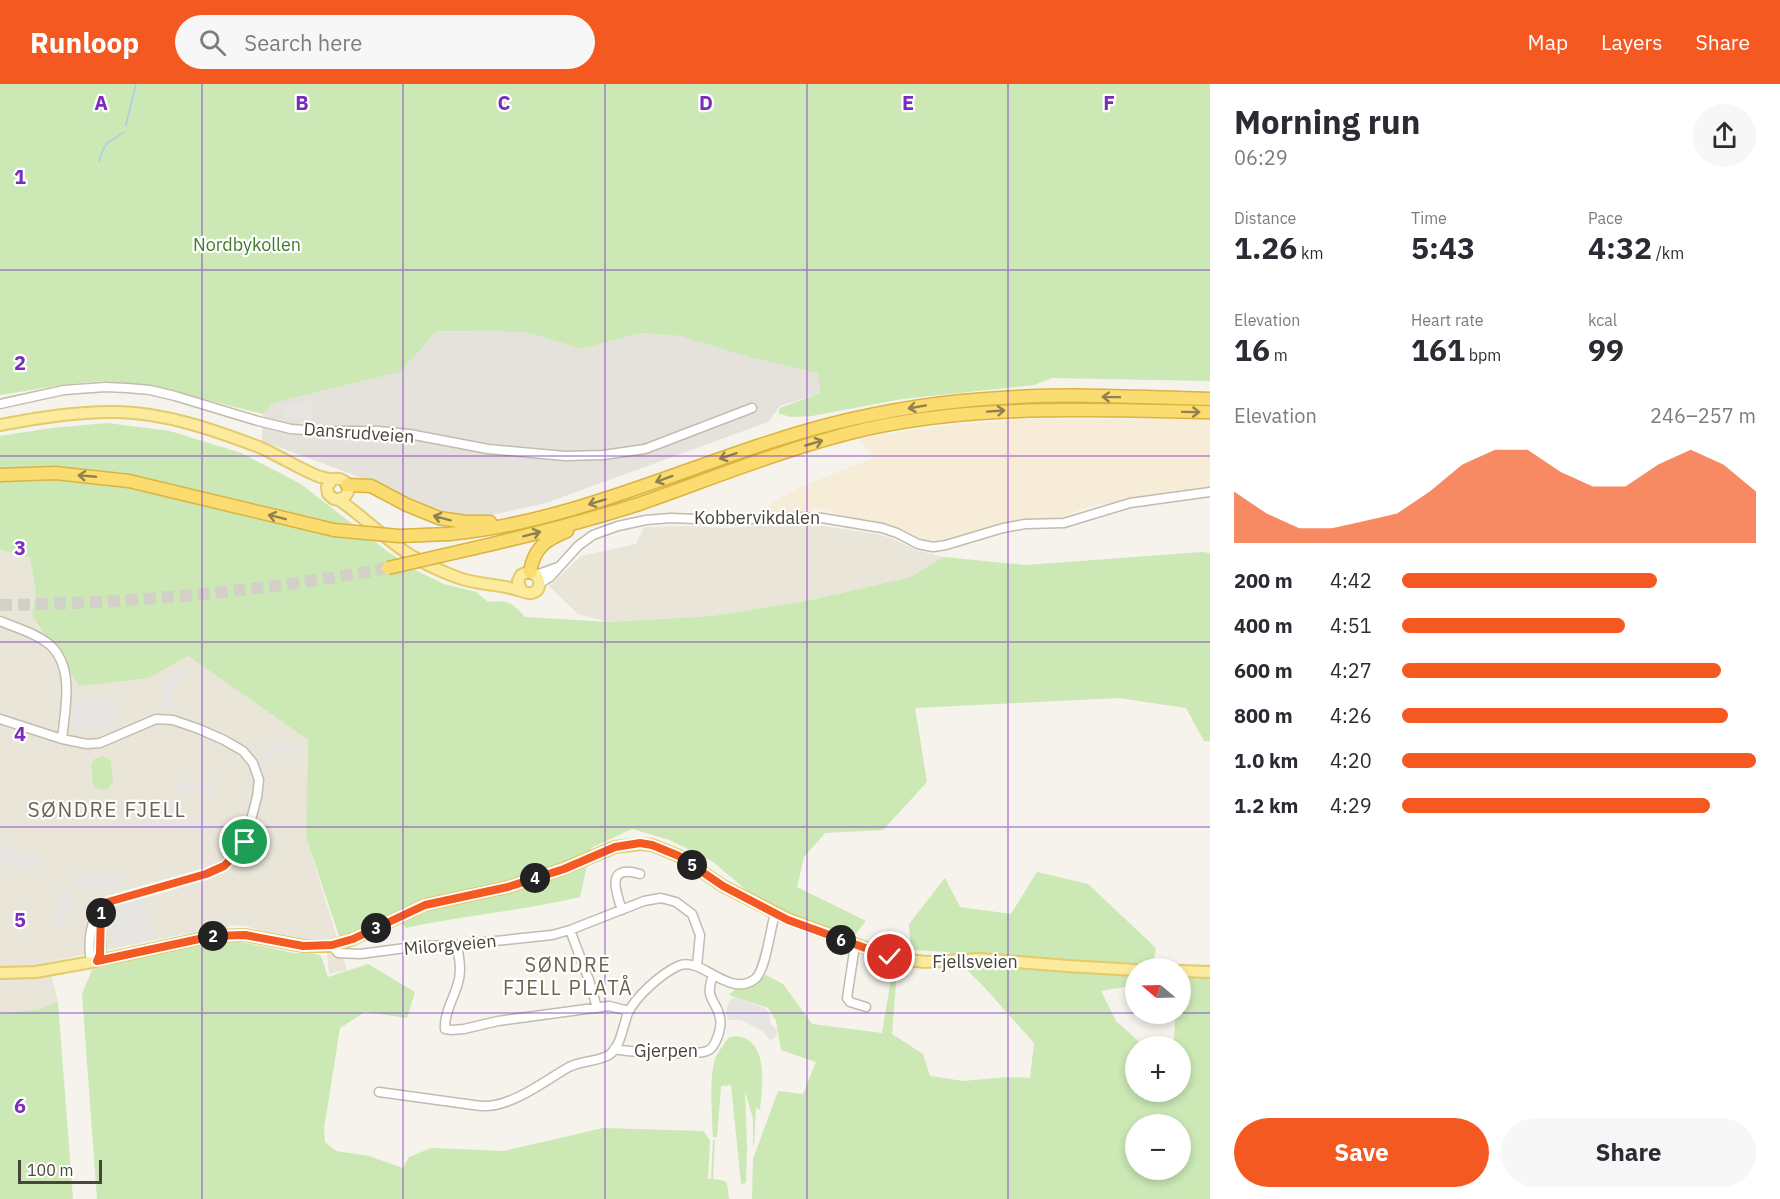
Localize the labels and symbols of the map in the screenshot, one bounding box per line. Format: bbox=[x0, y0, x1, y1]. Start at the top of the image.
text: A bbox=[94, 89, 108, 116]
text: B bbox=[295, 89, 309, 116]
text: C bbox=[497, 89, 511, 116]
text: D bbox=[699, 89, 713, 116]
text: E bbox=[902, 89, 914, 116]
text: F bbox=[1103, 89, 1115, 116]
text: 1 bbox=[14, 163, 26, 190]
park label: Nordbykollen bbox=[193, 233, 301, 256]
text: 2 bbox=[14, 349, 26, 376]
one-way arrow bbox=[1102, 391, 1122, 403]
one-way arrow bbox=[907, 401, 927, 412]
one-way arrow bbox=[986, 406, 1006, 417]
one-way arrow bbox=[1181, 406, 1201, 418]
street label: Dansrudveien bbox=[303, 417, 415, 448]
one-way arrow bbox=[804, 436, 823, 448]
one-way arrow bbox=[720, 452, 738, 463]
one-way arrow bbox=[77, 470, 97, 481]
one-way arrow bbox=[655, 475, 674, 486]
one-way arrow bbox=[588, 497, 607, 508]
street label: Kobbervikdalen bbox=[694, 506, 820, 529]
one-way arrow bbox=[268, 511, 287, 522]
one-way arrow bbox=[433, 512, 452, 523]
one-way arrow bbox=[522, 528, 541, 540]
text: 3 bbox=[14, 534, 26, 561]
text: 4 bbox=[14, 720, 26, 747]
district label: SØNDRE FJELL bbox=[27, 795, 187, 823]
pin bbox=[219, 816, 270, 867]
pin: 5 bbox=[677, 850, 707, 880]
pin: 4 bbox=[520, 863, 550, 893]
pin: 1 bbox=[86, 898, 116, 928]
text: 5 bbox=[14, 906, 26, 933]
pin: 3 bbox=[361, 913, 391, 943]
pin: 2 bbox=[198, 921, 228, 951]
pin: 6 bbox=[826, 925, 856, 955]
street label: Milorgveien bbox=[403, 929, 497, 960]
pin bbox=[864, 931, 915, 982]
street label: Fjellsveien bbox=[932, 950, 1018, 973]
district label: SØNDRE FJELL PLATÅ bbox=[503, 951, 633, 1001]
north arrow bbox=[1125, 958, 1191, 1024]
street label: Gjerpen bbox=[634, 1039, 698, 1062]
text: 6 bbox=[14, 1092, 26, 1119]
scale bar bbox=[18, 1157, 102, 1184]

